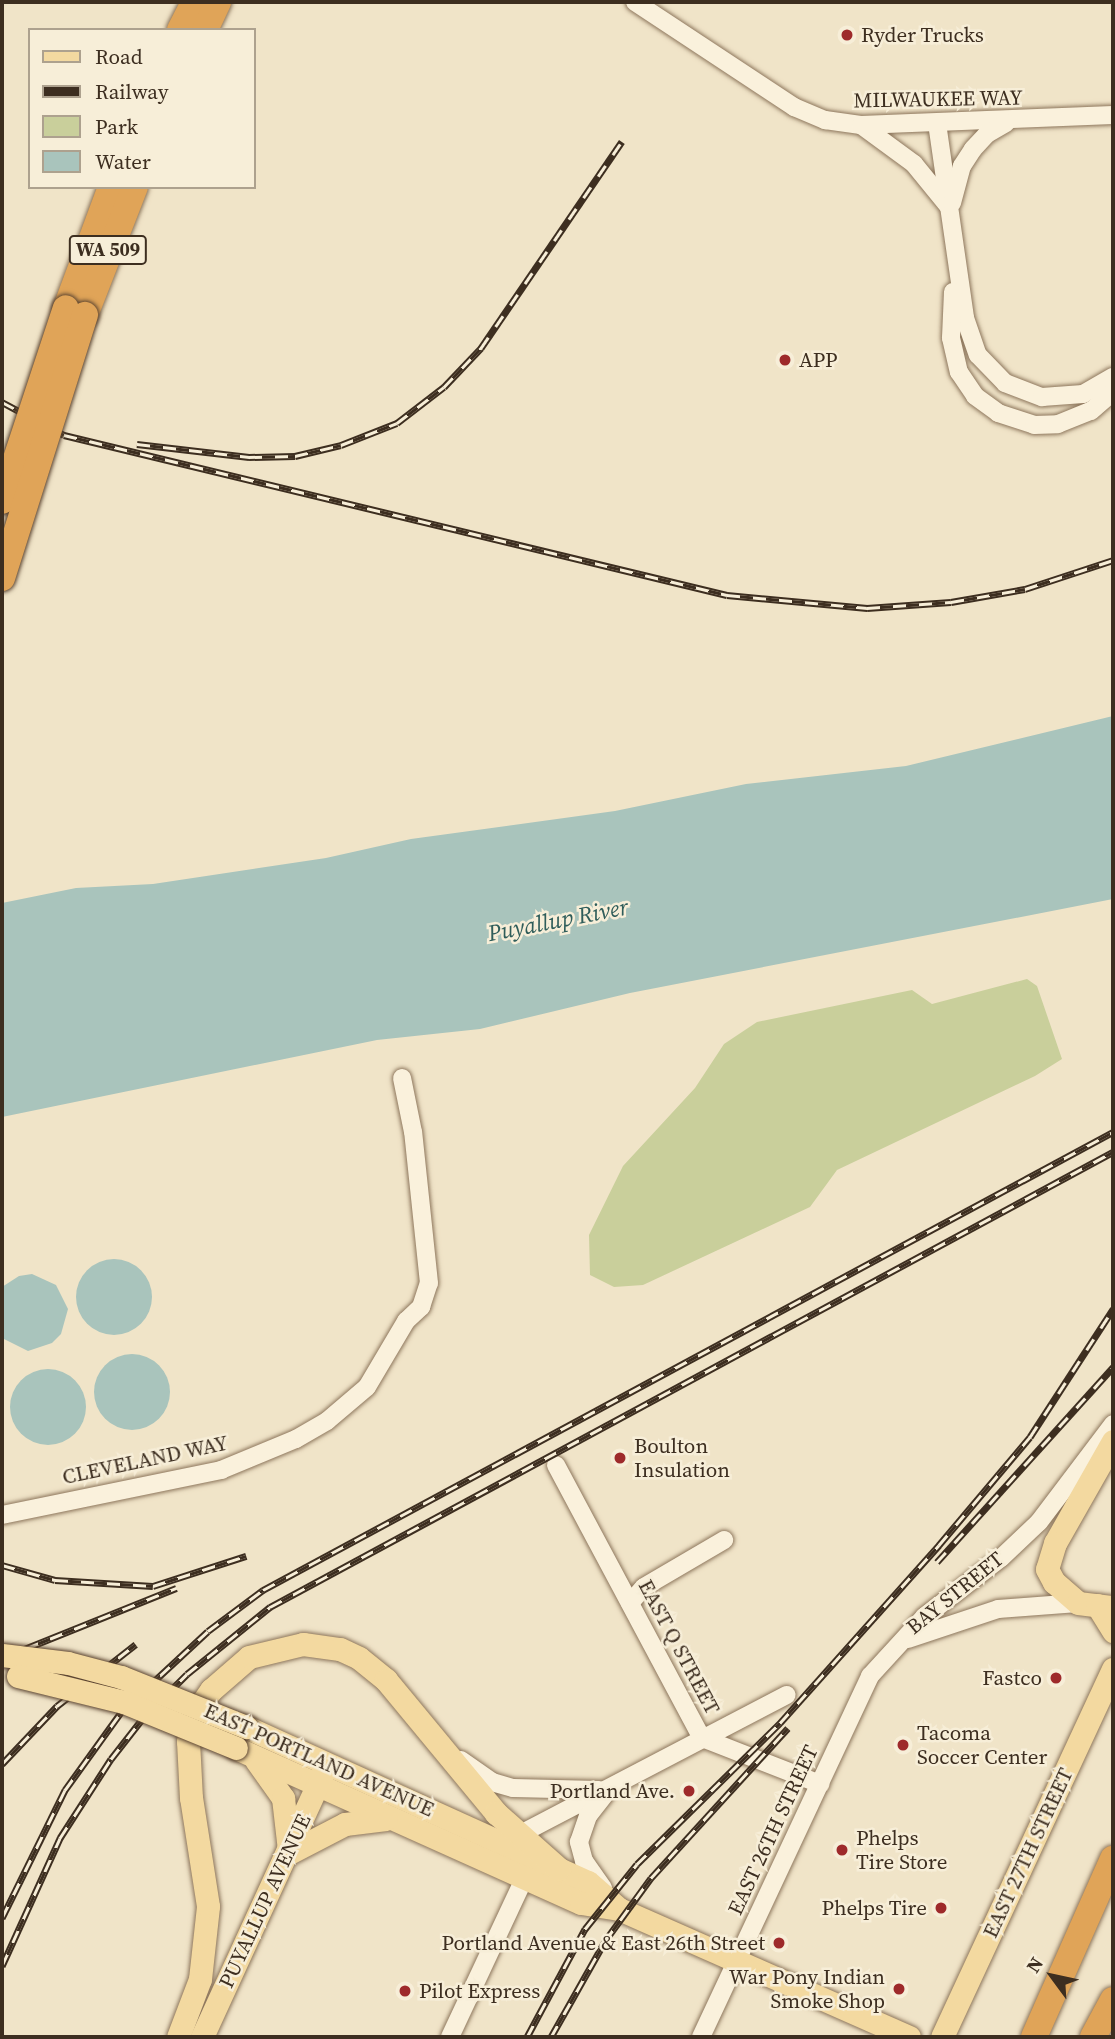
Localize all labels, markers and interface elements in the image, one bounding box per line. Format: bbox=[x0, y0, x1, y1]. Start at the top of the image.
place label: Ryder Trucks bbox=[861, 22, 984, 48]
marker: Ryder Trucks bbox=[839, 27, 855, 43]
legend bbox=[28, 28, 256, 189]
text: Road bbox=[95, 42, 143, 71]
text: Railway bbox=[95, 77, 169, 106]
street label: MILWAUKEE WAY bbox=[853, 85, 1023, 113]
text: Park bbox=[95, 112, 138, 141]
text: Water bbox=[95, 147, 151, 176]
road number: WA 509 bbox=[68, 234, 148, 266]
place label: APP bbox=[799, 347, 837, 373]
marker: APP bbox=[777, 352, 793, 368]
water label: Puyallup River bbox=[485, 893, 631, 947]
street label: CLEVELAND WAY bbox=[60, 1430, 230, 1490]
place label: Boulton Insulation bbox=[634, 1433, 730, 1483]
marker: Boulton Insulation bbox=[612, 1450, 628, 1466]
street label: BAY STREET bbox=[901, 1546, 1009, 1640]
street label: EAST Q STREET bbox=[633, 1575, 725, 1719]
place label: Fastco bbox=[982, 1665, 1042, 1691]
marker: Fastco bbox=[1048, 1670, 1064, 1686]
street label: EAST PORTLAND AVENUE bbox=[200, 1698, 438, 1822]
place label: Tacoma Soccer Center bbox=[917, 1720, 1047, 1770]
marker: Tacoma Soccer Center bbox=[895, 1737, 911, 1753]
street label: EAST 26TH STREET bbox=[723, 1741, 823, 1919]
street label: EAST 27TH STREET bbox=[978, 1764, 1078, 1942]
place label: Portland Ave. bbox=[550, 1778, 675, 1804]
marker: Portland Ave. bbox=[681, 1783, 697, 1799]
street label: PUYALLUP AVENUE bbox=[214, 1810, 316, 1992]
place label: Phelps Tire Store bbox=[856, 1825, 947, 1875]
marker: Phelps Tire Store bbox=[834, 1842, 850, 1858]
place label: Phelps Tire bbox=[821, 1895, 927, 1921]
marker: Phelps Tire bbox=[933, 1900, 949, 1916]
place label: Portland Avenue & East 26th Street bbox=[442, 1930, 765, 1956]
marker: Portland Avenue & East 26th Street bbox=[771, 1935, 787, 1951]
north arrow bbox=[1017, 1941, 1087, 2011]
text: N bbox=[1020, 1952, 1049, 1977]
place label: War Pony Indian Smoke Shop bbox=[729, 1964, 885, 2014]
place label: Pilot Express bbox=[419, 1978, 540, 2004]
marker: War Pony Indian Smoke Shop bbox=[891, 1981, 907, 1997]
marker: Pilot Express bbox=[397, 1983, 413, 1999]

